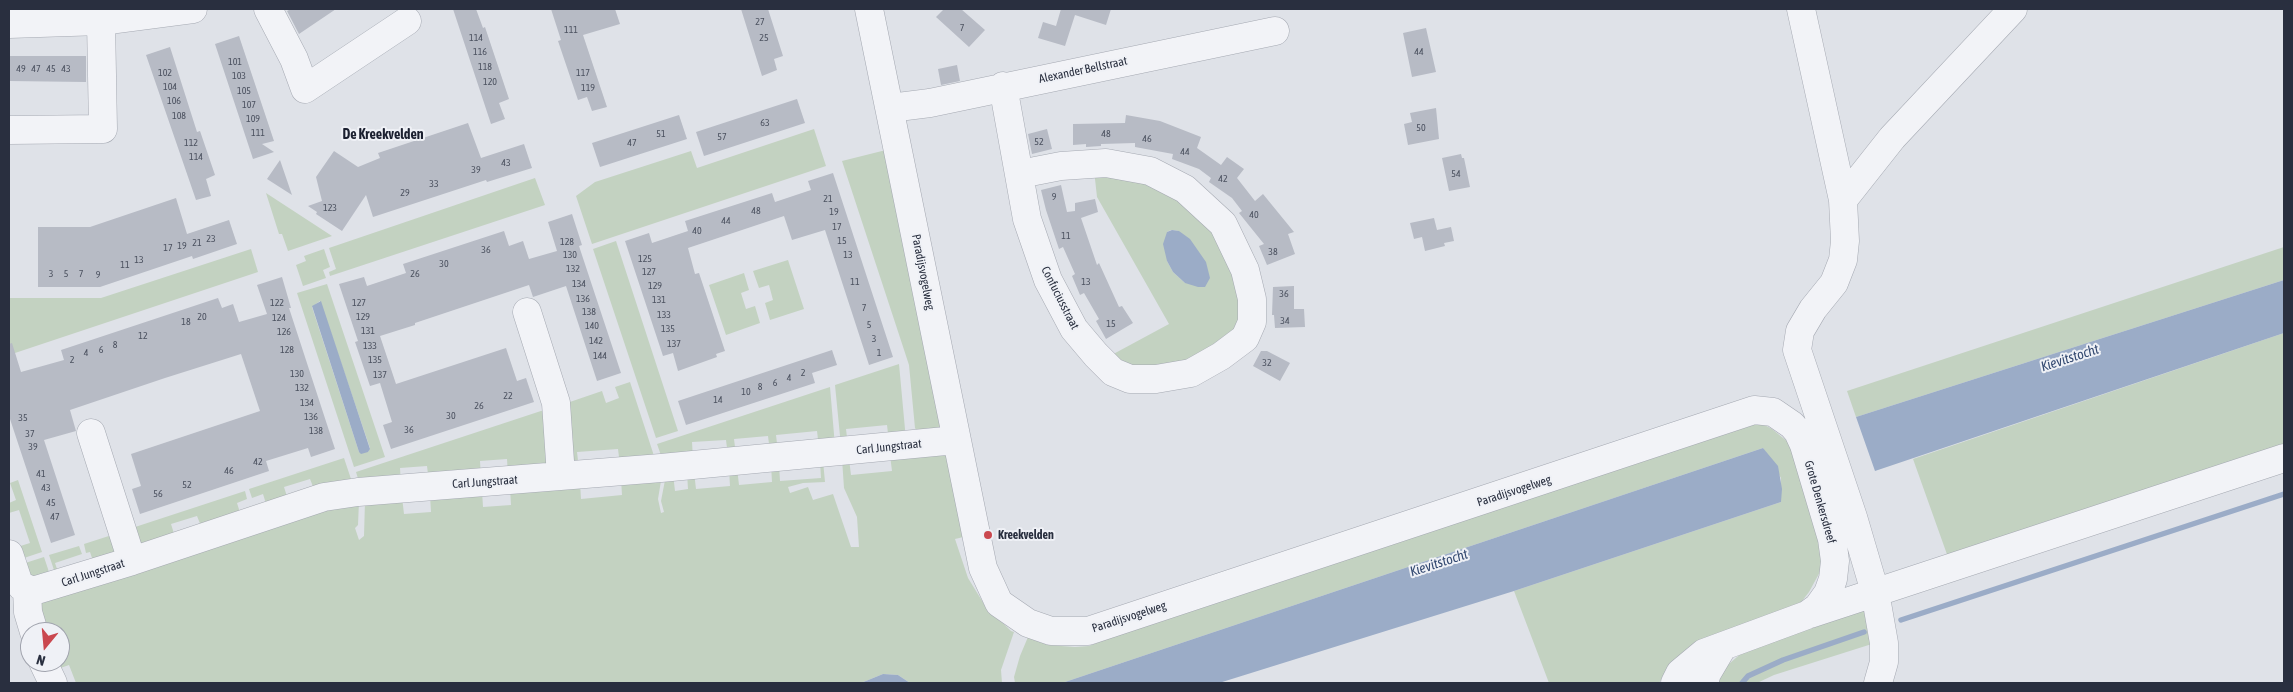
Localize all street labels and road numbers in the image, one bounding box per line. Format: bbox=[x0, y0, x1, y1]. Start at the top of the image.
street label: Alexander Bellstraat bbox=[1038, 54, 1128, 86]
street label: Paradijsvogelweg bbox=[909, 233, 937, 311]
street label: Confuciusstraat bbox=[1038, 264, 1082, 332]
street label: Carl Jungstraat bbox=[856, 436, 922, 458]
street label: Grote Denkersdreef bbox=[1801, 459, 1839, 545]
street label: Paradijsvogelweg bbox=[1475, 472, 1553, 510]
street label: Carl Jungstraat bbox=[452, 473, 518, 491]
street label: Carl Jungstraat bbox=[60, 556, 126, 590]
street label: Paradijsvogelweg bbox=[1090, 598, 1168, 636]

